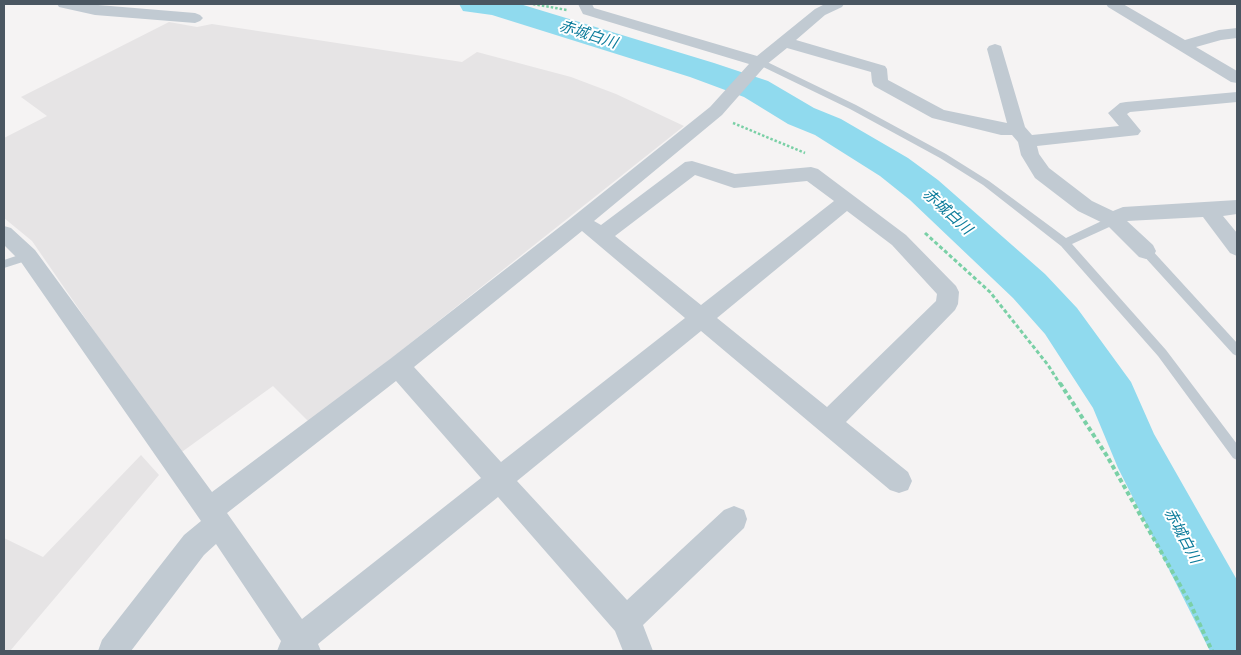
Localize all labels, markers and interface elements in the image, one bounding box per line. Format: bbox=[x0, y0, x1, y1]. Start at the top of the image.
water label: 赤城白川 bbox=[557, 17, 619, 53]
water label: 赤城白川 bbox=[919, 185, 975, 239]
water label: 赤城白川 bbox=[1160, 505, 1204, 567]

